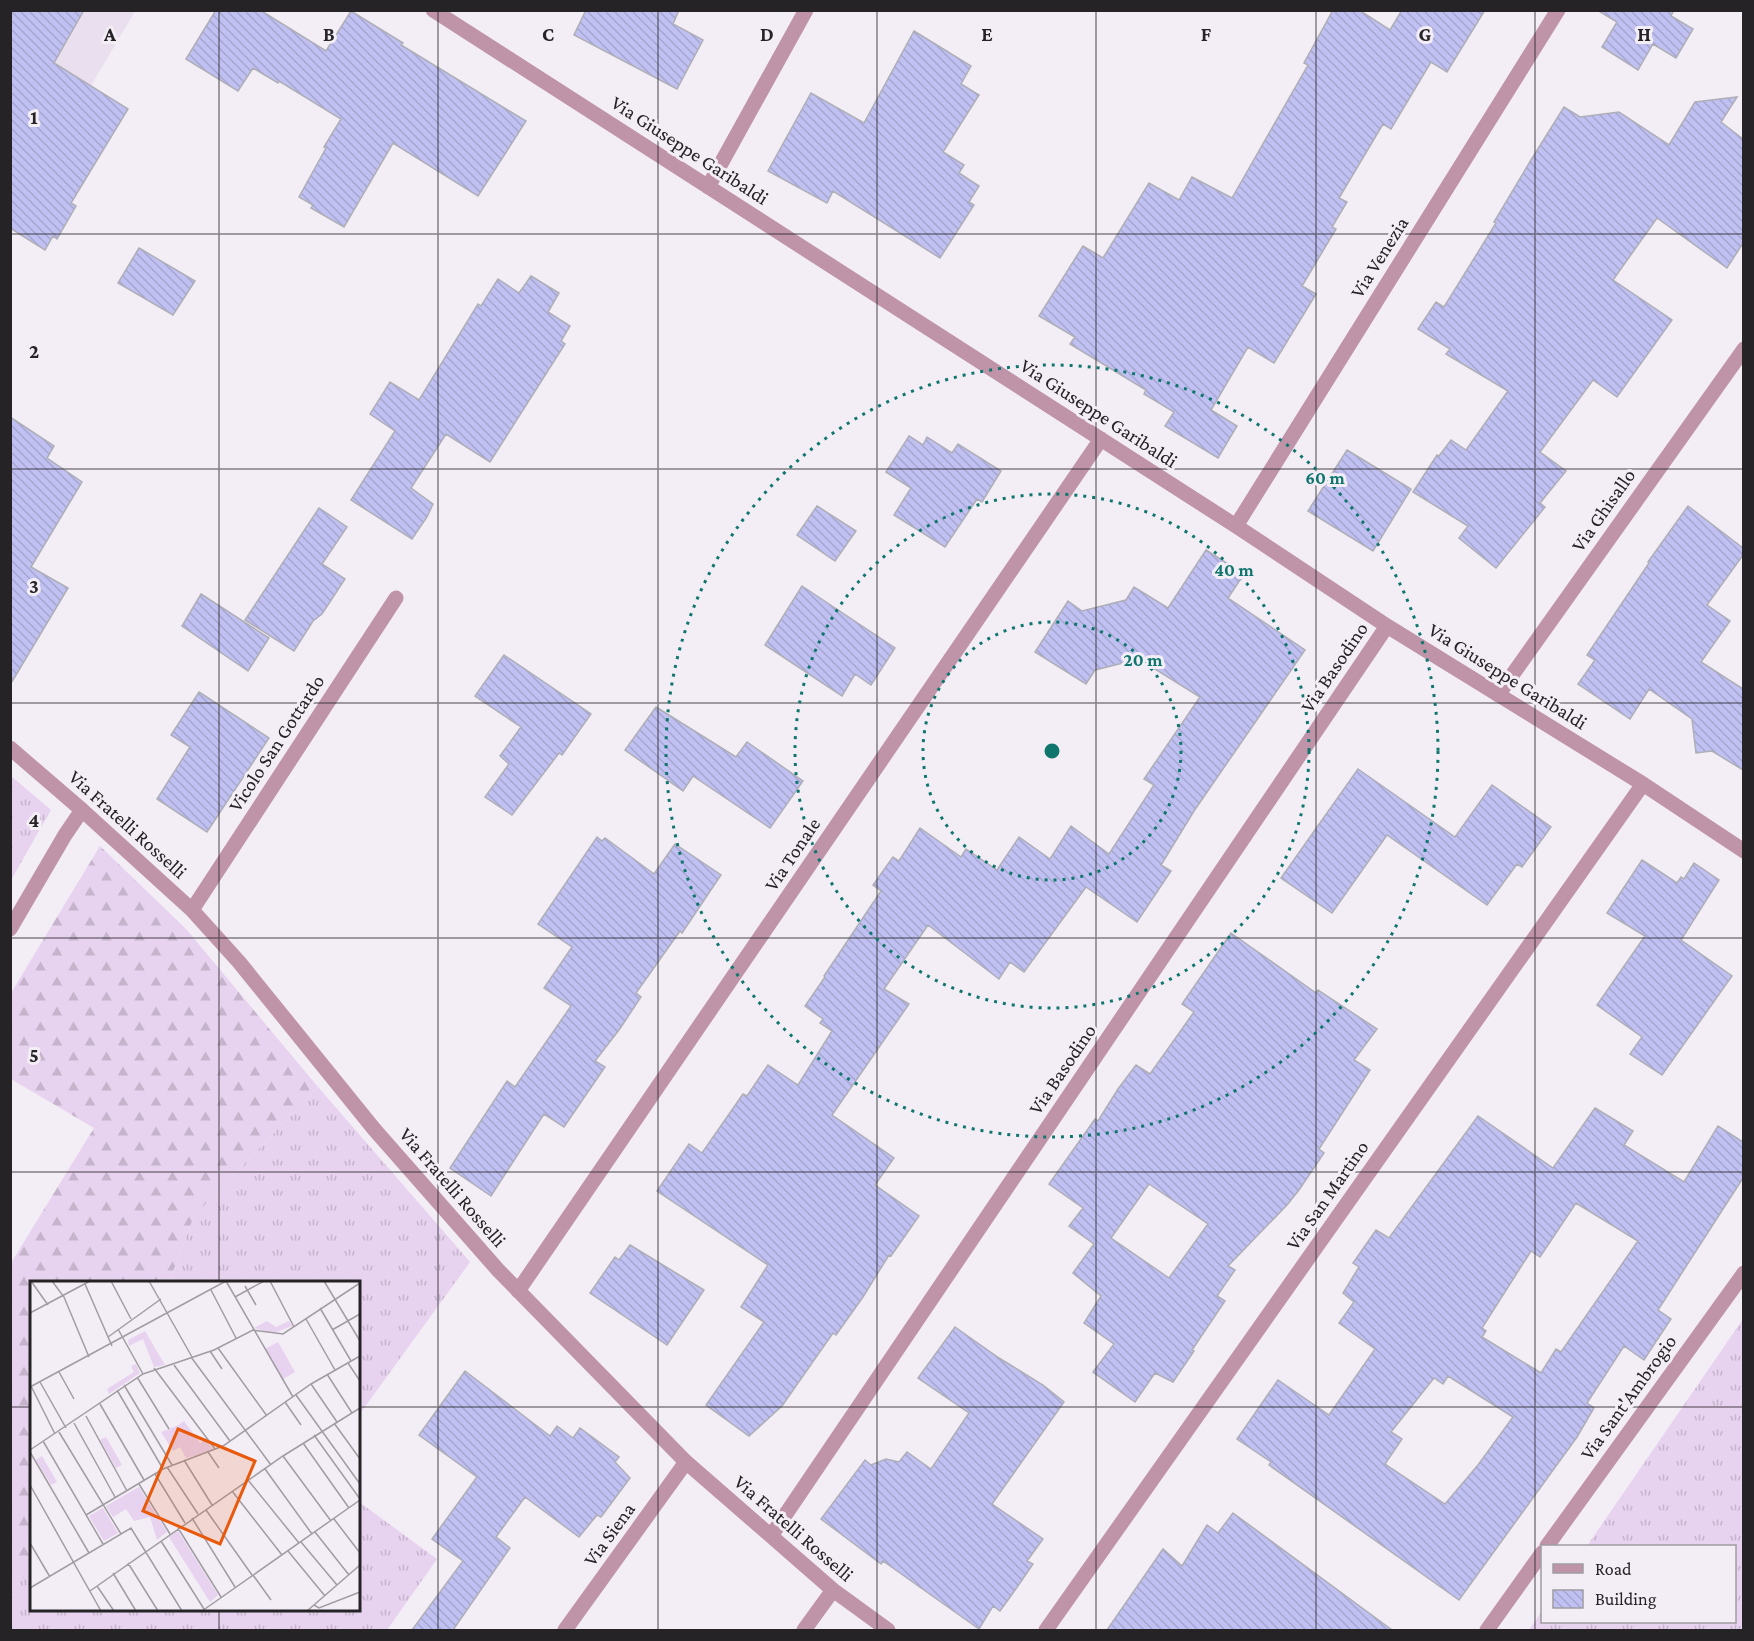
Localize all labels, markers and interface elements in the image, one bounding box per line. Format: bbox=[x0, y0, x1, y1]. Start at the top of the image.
text: A bbox=[103, 23, 117, 45]
text: B bbox=[323, 23, 335, 45]
text: C bbox=[542, 23, 554, 45]
text: D bbox=[760, 23, 774, 45]
text: E bbox=[981, 23, 993, 45]
text: F bbox=[1201, 23, 1212, 45]
text: G bbox=[1419, 23, 1432, 45]
text: H bbox=[1637, 23, 1651, 45]
street label: Via Giuseppe Garibaldi bbox=[607, 91, 773, 210]
text: 1 bbox=[30, 106, 38, 128]
street label: Via Venezia bbox=[1346, 212, 1412, 302]
text: 2 bbox=[29, 340, 39, 362]
street label: Via Giuseppe Garibaldi bbox=[1016, 354, 1182, 473]
street label: Via Ghisallo bbox=[1567, 465, 1639, 555]
text: 60 m bbox=[1305, 468, 1345, 488]
text: 40 m bbox=[1214, 560, 1254, 580]
text: 3 bbox=[29, 575, 39, 597]
street label: Via Basodino bbox=[1296, 618, 1372, 716]
street label: Via Giuseppe Garibaldi bbox=[1424, 618, 1591, 735]
text: 20 m bbox=[1124, 650, 1163, 670]
street label: Vicolo San Gottardo bbox=[224, 670, 328, 815]
centre of rings bbox=[1042, 741, 1062, 761]
street label: Via Fratelli Rosselli bbox=[65, 765, 191, 883]
text: 4 bbox=[29, 809, 40, 831]
street label: Via Tonale bbox=[760, 813, 825, 895]
street label: Via Basodino bbox=[1024, 1020, 1100, 1118]
text: 5 bbox=[29, 1044, 39, 1066]
street label: Via Fratelli Rosselli bbox=[395, 1123, 511, 1251]
street label: Via San Martino bbox=[1281, 1136, 1373, 1254]
inset map bbox=[30, 1281, 360, 1611]
street label: Via Sant'Ambrogio bbox=[1575, 1330, 1682, 1464]
street label: Via Fratelli Rosselli bbox=[730, 1470, 858, 1586]
street label: Via Siena bbox=[579, 1498, 639, 1570]
legend bbox=[1541, 1545, 1736, 1623]
text: Road bbox=[1595, 1559, 1632, 1579]
text: Building bbox=[1595, 1589, 1657, 1609]

